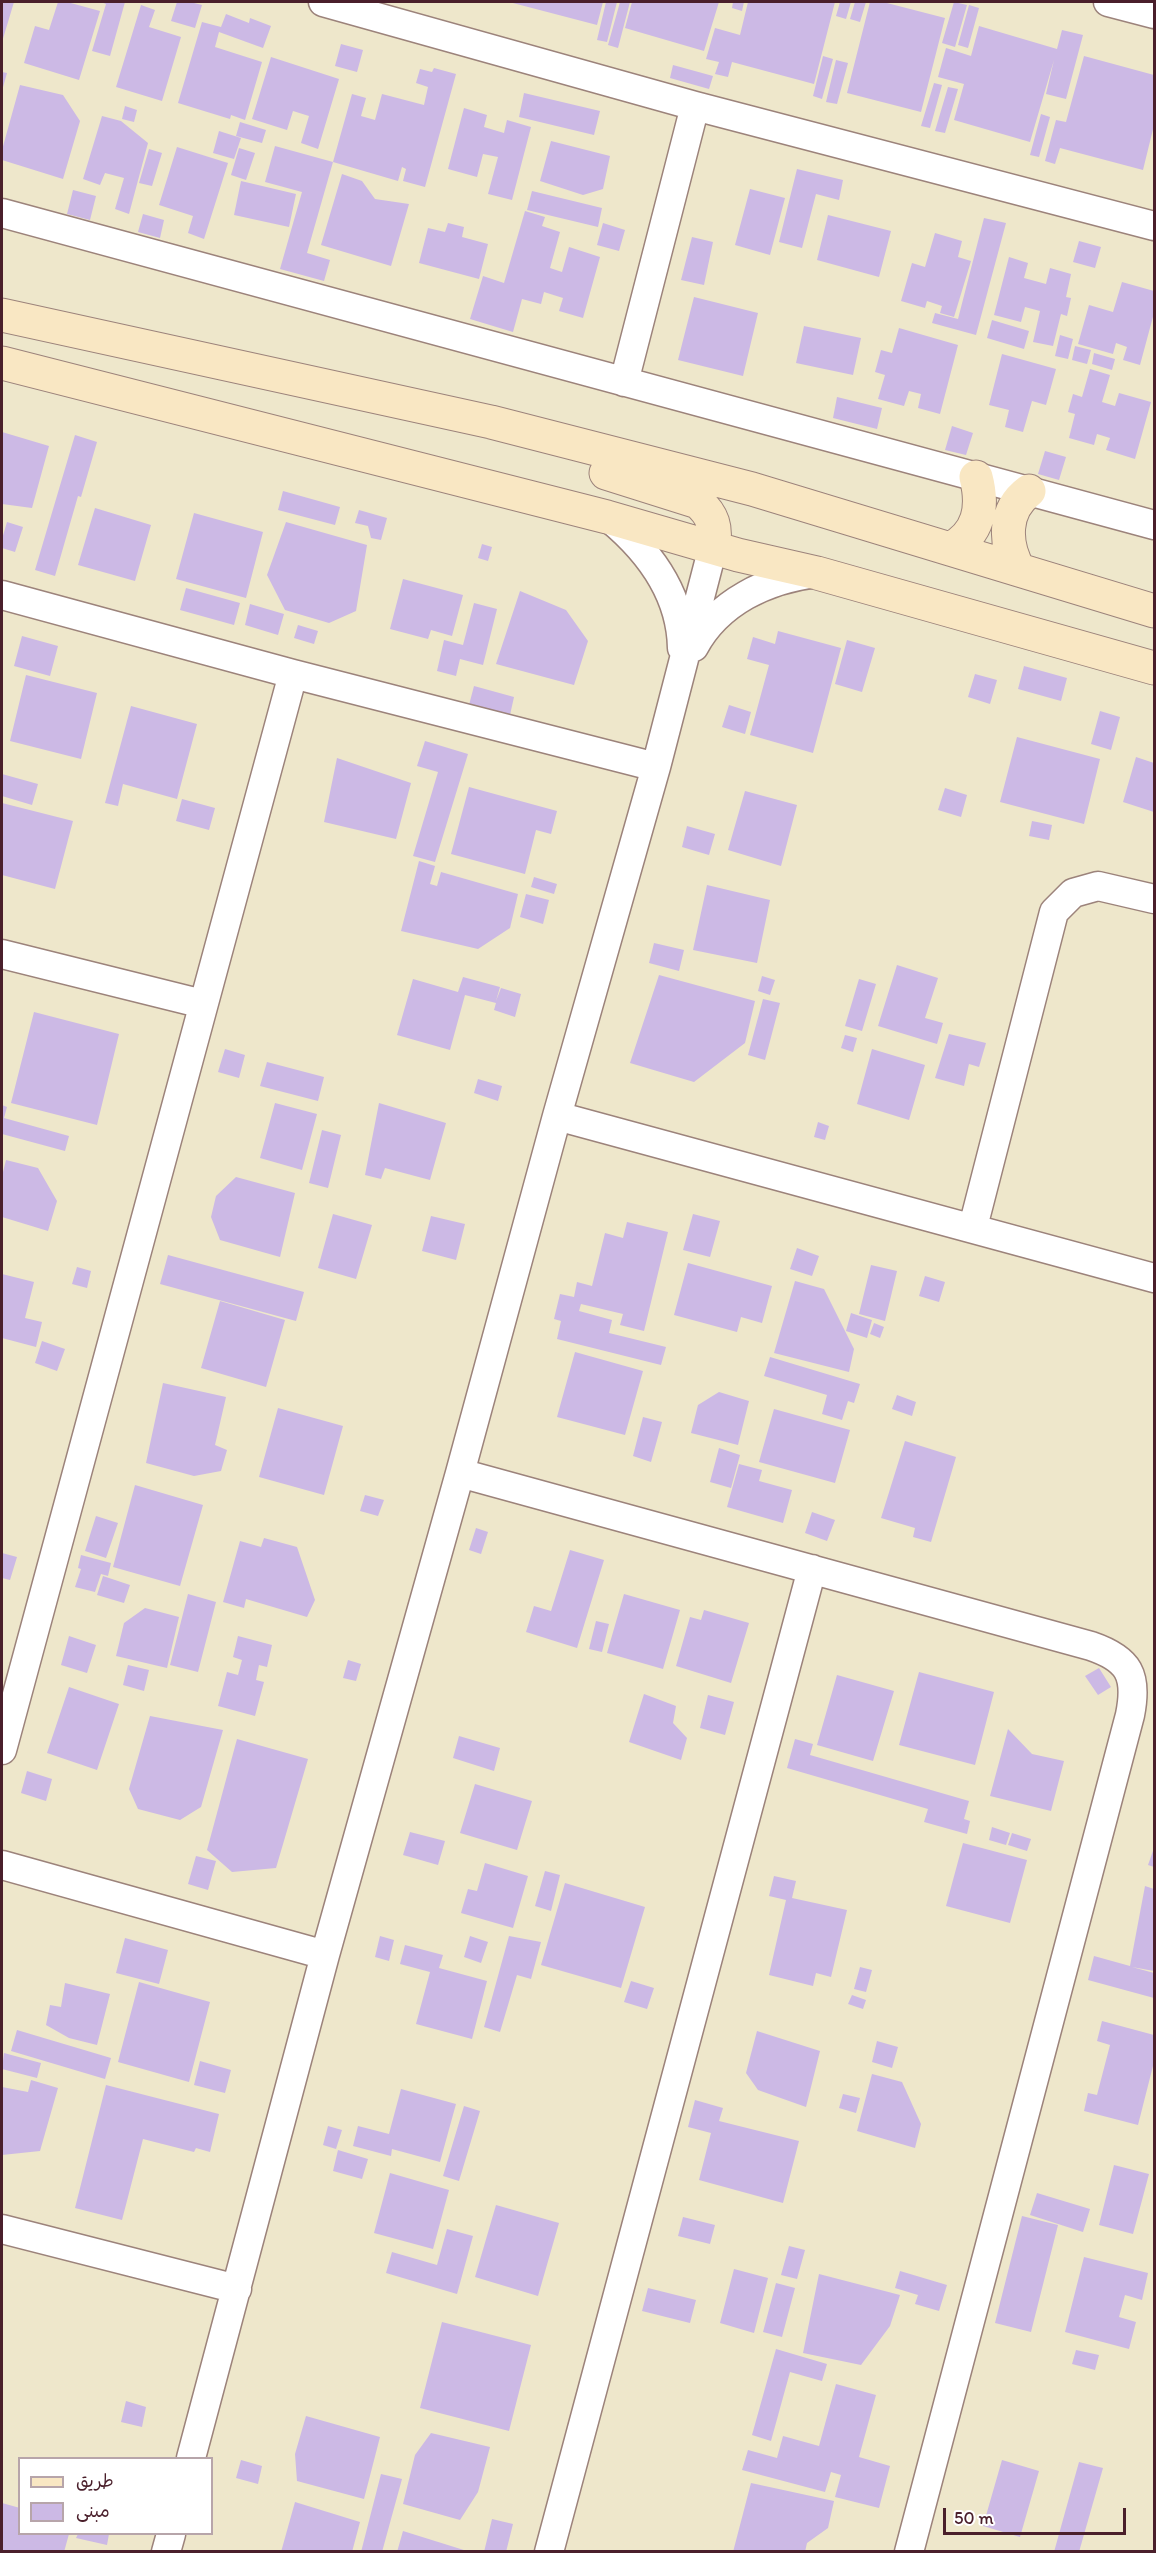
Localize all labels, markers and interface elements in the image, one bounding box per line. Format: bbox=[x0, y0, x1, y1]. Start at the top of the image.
legend bbox=[18, 2457, 213, 2535]
text: طريق bbox=[76, 2470, 114, 2492]
scale bar bbox=[946, 2496, 1129, 2534]
text: مبنى bbox=[76, 2500, 110, 2522]
text: 50 m bbox=[954, 2507, 994, 2529]

